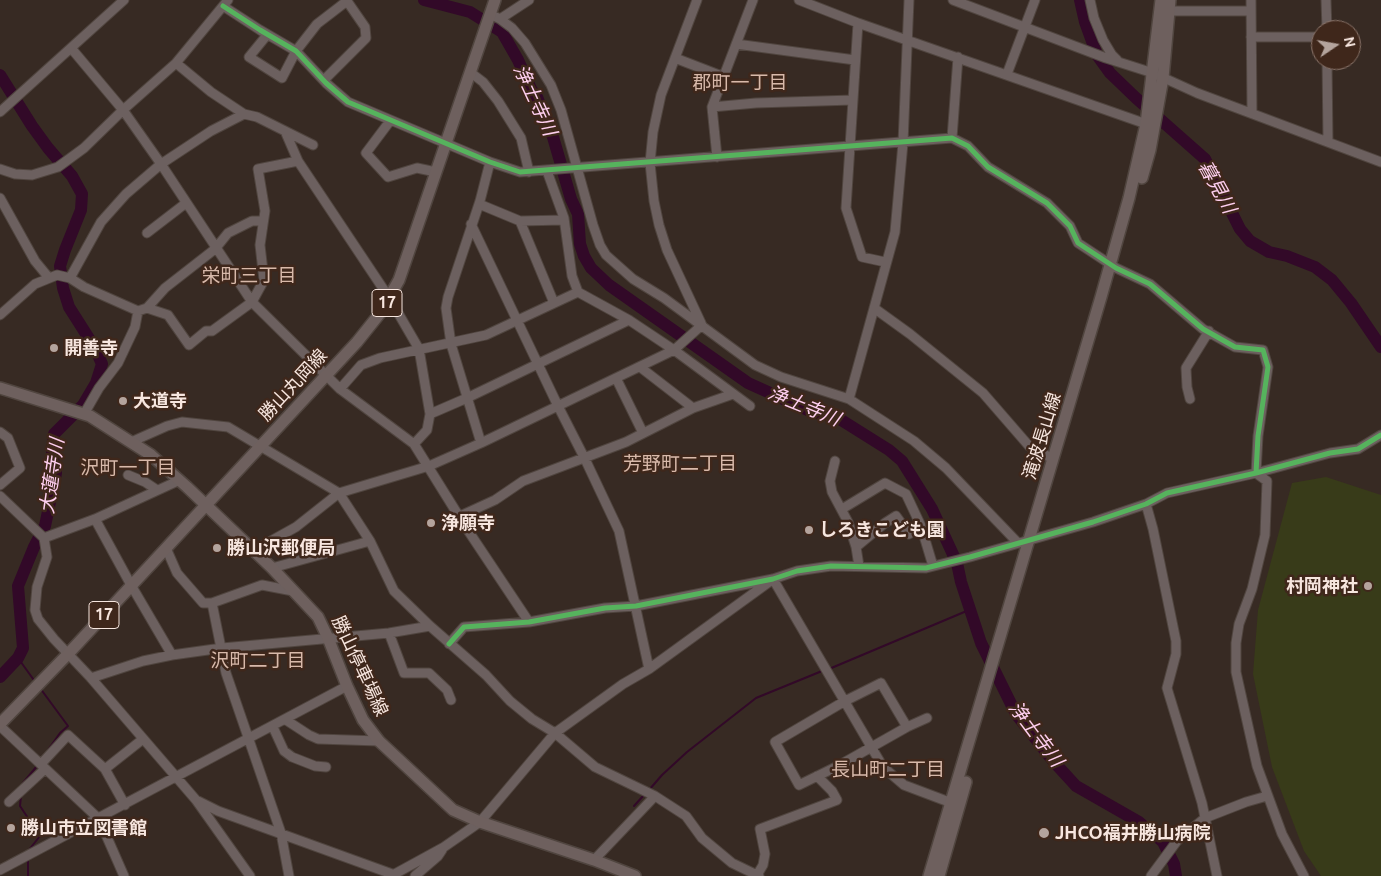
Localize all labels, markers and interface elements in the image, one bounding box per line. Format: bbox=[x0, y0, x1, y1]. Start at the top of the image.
north arrow bbox=[1311, 20, 1361, 70]
text: N bbox=[1341, 35, 1359, 49]
water label: 浄土寺川 bbox=[509, 61, 561, 139]
district label: 郡町一丁目 bbox=[693, 72, 787, 94]
water label: 暮見川 bbox=[1193, 157, 1241, 217]
district label: 栄町三丁目 bbox=[202, 265, 296, 287]
road number: 17 bbox=[372, 290, 402, 316]
place label: 開善寺 bbox=[64, 337, 118, 359]
marker: 開善寺 bbox=[48, 342, 60, 354]
street label: 勝山丸岡線 bbox=[254, 345, 332, 425]
water label: 浄土寺川 bbox=[764, 381, 844, 431]
place label: 大道寺 bbox=[133, 390, 187, 412]
street label: 滝波長山線 bbox=[1019, 390, 1065, 482]
marker: 大道寺 bbox=[117, 395, 129, 407]
water label: 大蓮寺川 bbox=[35, 437, 69, 515]
district label: 芳野町二丁目 bbox=[623, 453, 737, 475]
district label: 沢町一丁目 bbox=[81, 457, 175, 479]
place label: 浄願寺 bbox=[441, 512, 495, 534]
marker: 浄願寺 bbox=[425, 517, 437, 529]
place label: しろきこども園 bbox=[819, 519, 945, 541]
marker: しろきこども園 bbox=[803, 524, 815, 536]
place label: 勝山沢郵便局 bbox=[227, 537, 335, 559]
marker: 勝山沢郵便局 bbox=[211, 542, 223, 554]
place label: 村岡神社 bbox=[1286, 575, 1358, 597]
marker: 村岡神社 bbox=[1362, 580, 1374, 592]
road number: 17 bbox=[89, 602, 119, 628]
street label: 勝山停車場線 bbox=[327, 612, 393, 720]
district label: 沢町二丁目 bbox=[211, 650, 305, 672]
water label: 浄土寺川 bbox=[1004, 697, 1068, 771]
district label: 長山町二丁目 bbox=[831, 759, 945, 781]
place label: 勝山市立図書館 bbox=[21, 817, 147, 839]
marker: 勝山市立図書館 bbox=[5, 822, 17, 834]
place label: JHCO福井勝山病院 bbox=[1055, 822, 1211, 844]
marker: JHCO福井勝山病院 bbox=[1037, 826, 1051, 840]

